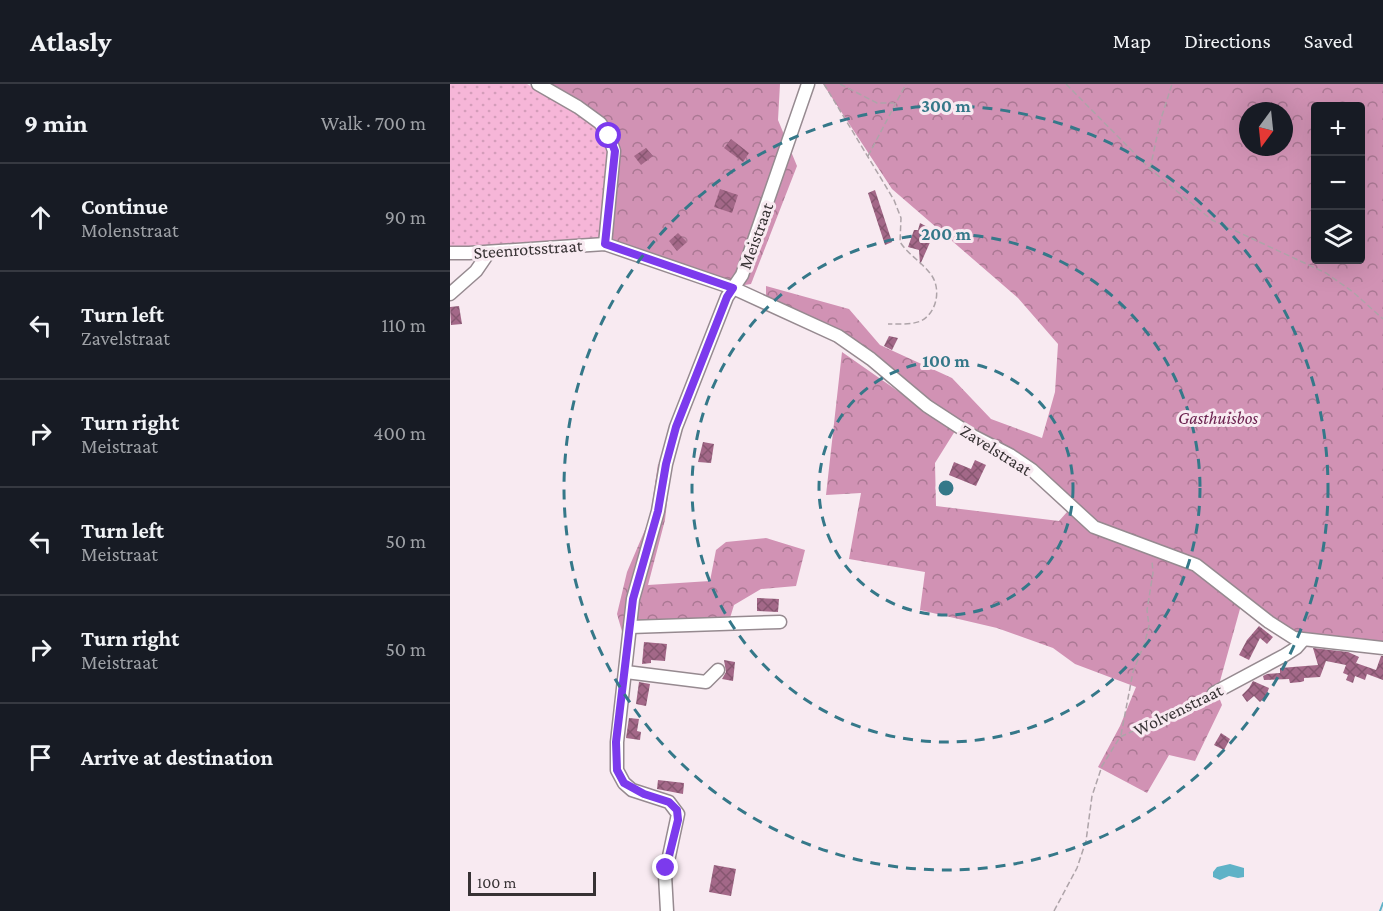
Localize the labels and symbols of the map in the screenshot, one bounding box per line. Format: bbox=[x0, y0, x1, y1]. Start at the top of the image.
text: 300 m bbox=[921, 96, 971, 116]
north arrow bbox=[1239, 102, 1293, 156]
route start bbox=[595, 122, 621, 148]
street label: Meistraat bbox=[735, 199, 778, 272]
text: 200 m bbox=[921, 224, 972, 244]
street label: Steenrotsstraat bbox=[473, 235, 584, 263]
text: 100 m bbox=[922, 351, 970, 371]
park label: Gasthuisbos bbox=[1178, 408, 1258, 428]
street label: Zavelstraat bbox=[957, 420, 1036, 480]
centre of rings bbox=[936, 478, 956, 498]
street label: Wolvenstraat bbox=[1130, 679, 1227, 740]
route end bbox=[652, 854, 678, 880]
scale bar bbox=[468, 869, 596, 896]

